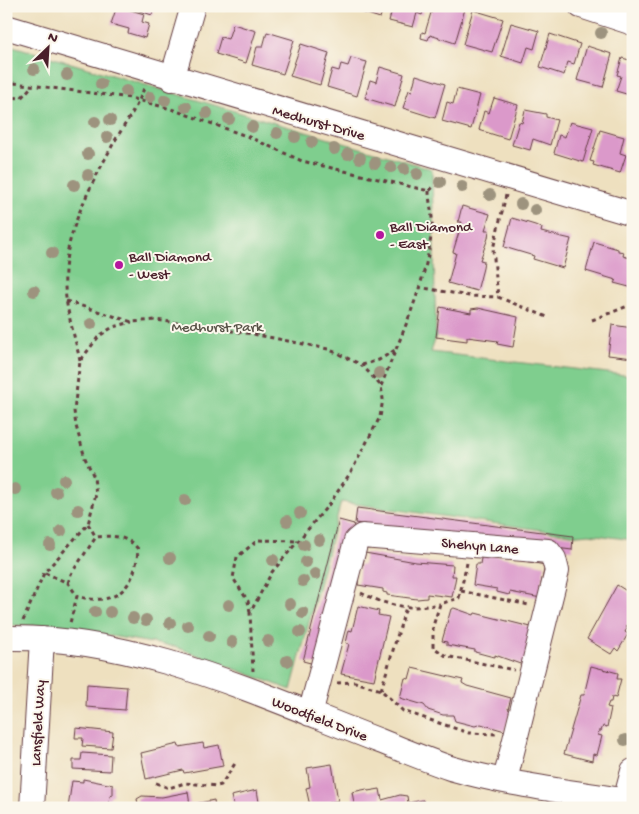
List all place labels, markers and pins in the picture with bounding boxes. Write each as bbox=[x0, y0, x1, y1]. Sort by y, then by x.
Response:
place label: Ball Diamond - East bbox=[389, 219, 473, 254]
marker: Ball Diamond - East bbox=[374, 229, 386, 241]
place label: Ball Diamond - West bbox=[128, 249, 212, 284]
marker: Ball Diamond - West bbox=[113, 259, 125, 271]

